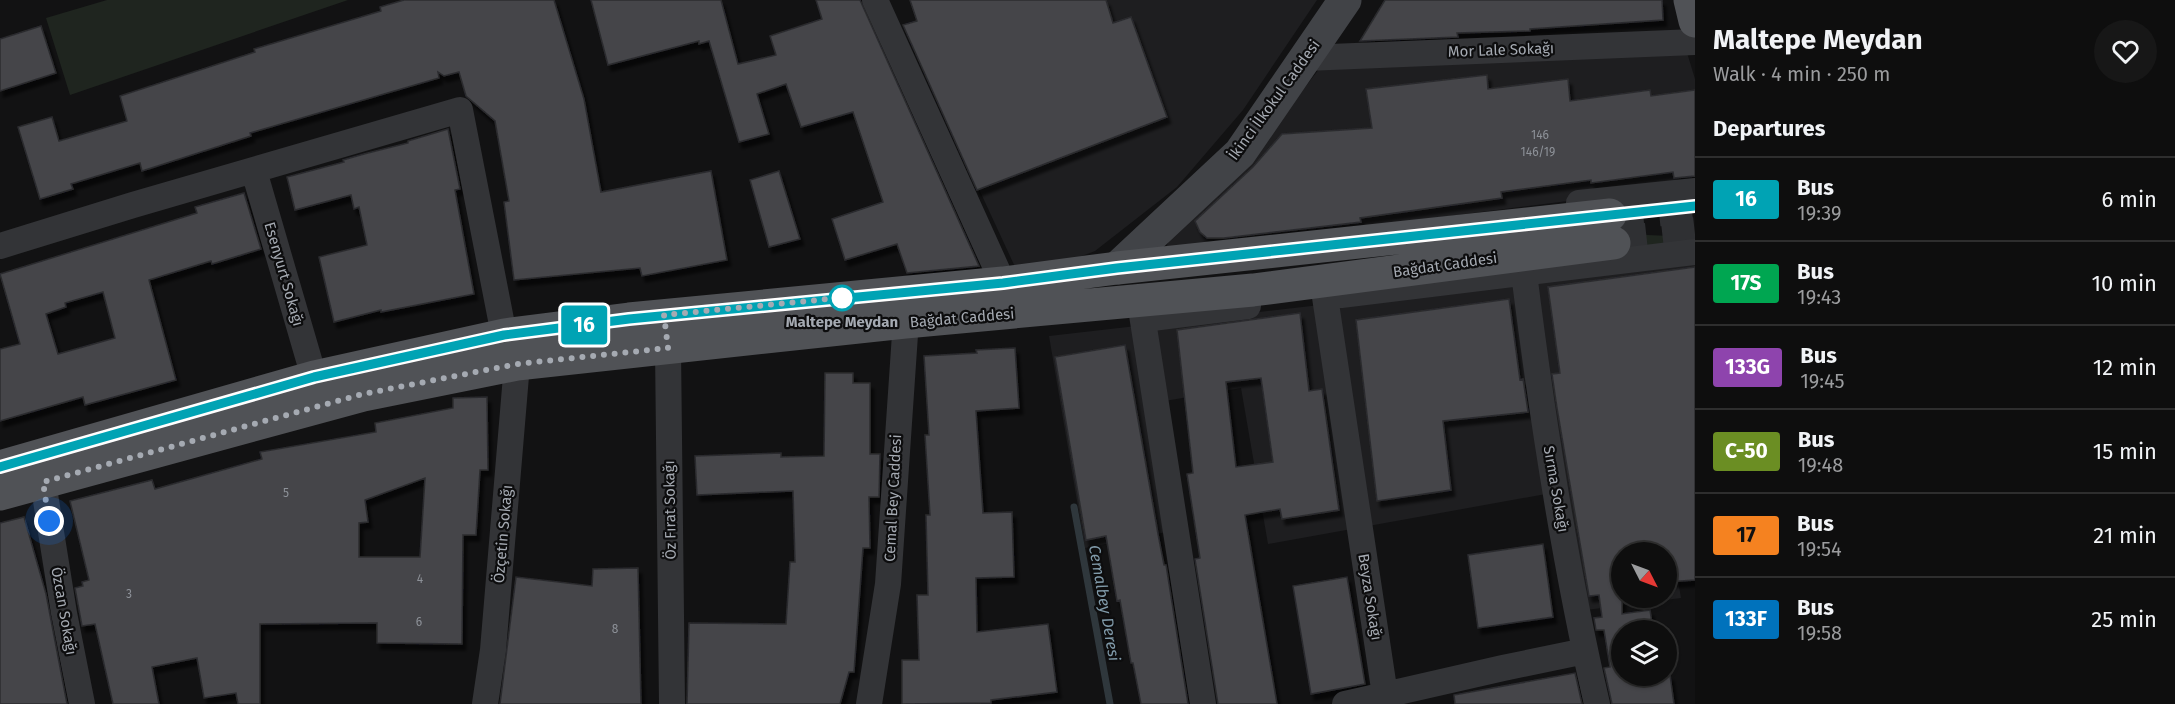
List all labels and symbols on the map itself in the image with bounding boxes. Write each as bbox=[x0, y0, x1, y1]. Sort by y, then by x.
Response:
street label: İkinci İlkokul Caddesi bbox=[1224, 36, 1324, 164]
street label: Mor Lale Sokağı bbox=[1447, 39, 1555, 61]
house number: 146 bbox=[1531, 128, 1549, 142]
house number: 146/19 bbox=[1521, 145, 1555, 159]
street label: Esenyurt Sokağı bbox=[261, 220, 307, 328]
street label: Bağdat Caddesi bbox=[1392, 249, 1498, 281]
marker: Maltepe Meydan bbox=[829, 285, 855, 311]
street label: Bağdat Caddesi bbox=[909, 304, 1015, 332]
line badge: 16 bbox=[557, 306, 611, 344]
place label: Maltepe Meydan bbox=[786, 313, 898, 331]
street label: Cemal Bey Caddesi bbox=[881, 434, 905, 562]
street label: Sırma Sokağı bbox=[1540, 444, 1572, 534]
street label: Öz Fırat Sokağı bbox=[660, 460, 680, 560]
street label: Özçetin Sokağı bbox=[490, 484, 516, 584]
house number: 5 bbox=[283, 486, 289, 500]
your location bbox=[34, 506, 64, 536]
north arrow bbox=[1611, 542, 1677, 608]
water label: Cemalbey Deresi bbox=[1085, 543, 1124, 663]
street label: Beyza Sokağı bbox=[1354, 552, 1386, 642]
street label: Özcan Sokağı bbox=[47, 566, 81, 656]
house number: 4 bbox=[417, 572, 424, 586]
house number: 3 bbox=[126, 587, 132, 601]
house number: 6 bbox=[416, 615, 422, 629]
house number: 8 bbox=[612, 622, 619, 636]

